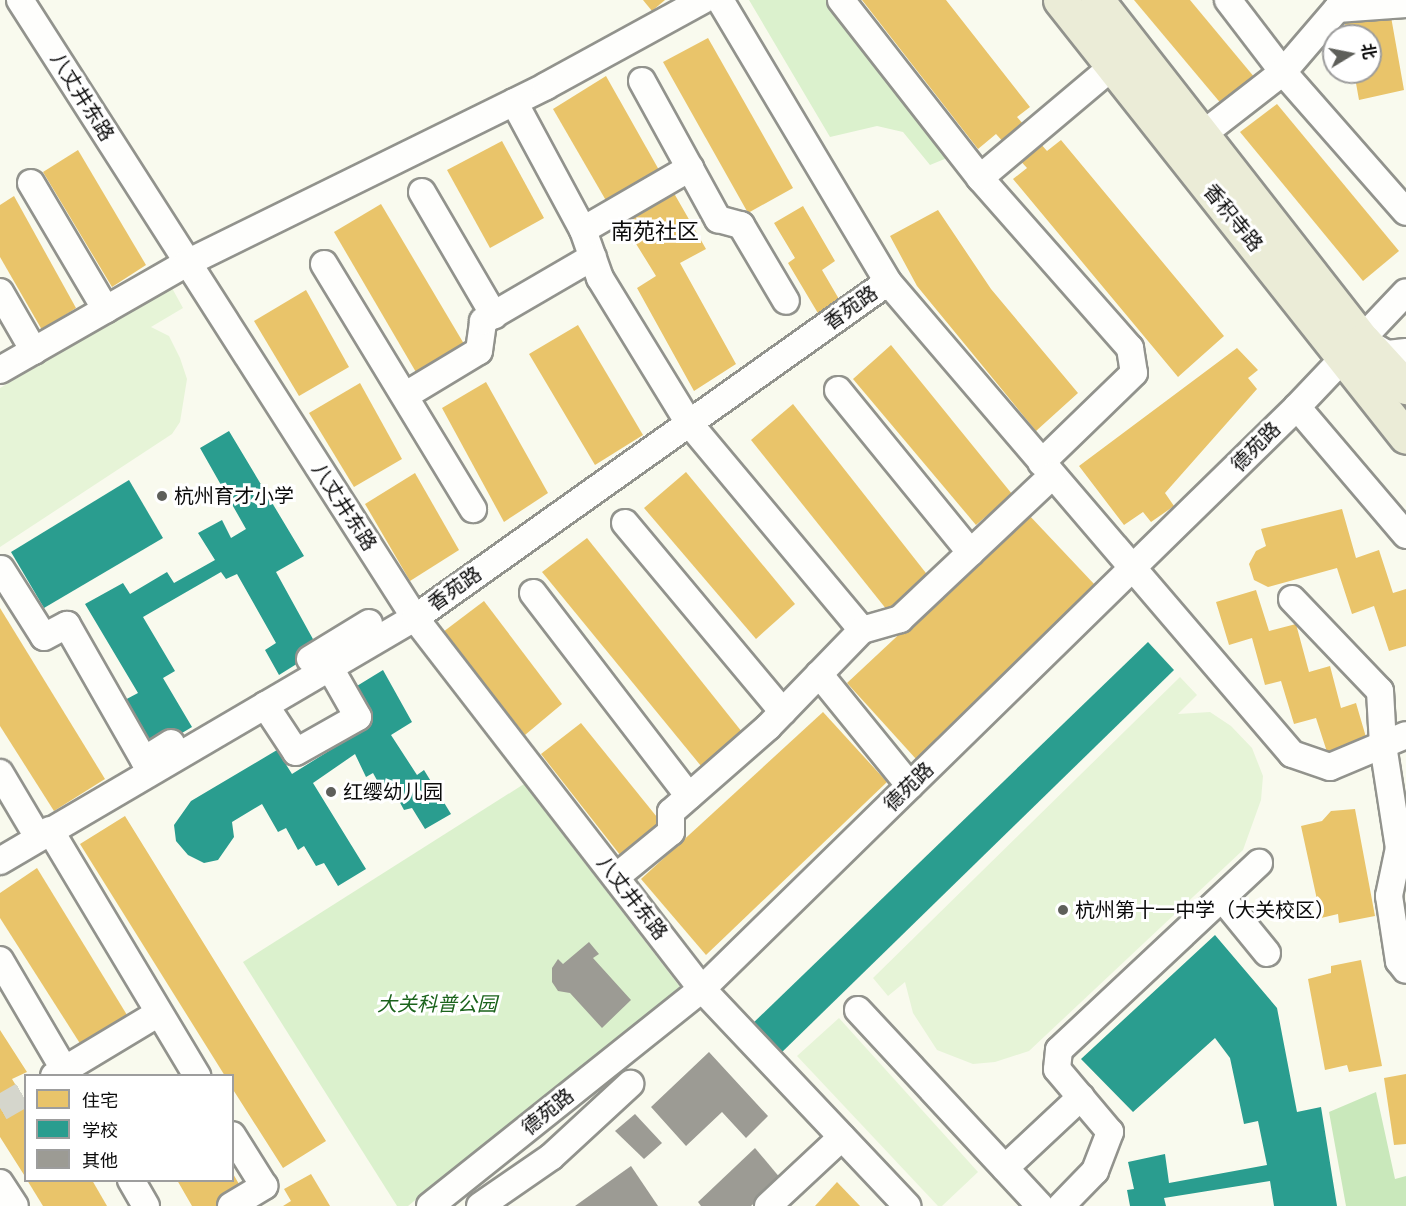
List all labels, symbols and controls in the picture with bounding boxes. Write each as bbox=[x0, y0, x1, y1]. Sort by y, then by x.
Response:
north arrow bbox=[1322, 24, 1382, 84]
text: 北 bbox=[1358, 42, 1378, 60]
street label: 八丈井东路 bbox=[45, 48, 119, 146]
street label: 香积寺路 bbox=[1199, 179, 1267, 257]
district label: 南苑社区 bbox=[611, 219, 699, 245]
street label: 香苑路 bbox=[820, 281, 882, 335]
street label: 德苑路 bbox=[1226, 417, 1286, 477]
street label: 八丈井东路 bbox=[307, 459, 381, 555]
place label: 杭州育才小学 bbox=[174, 484, 294, 508]
marker: 杭州育才小学 bbox=[155, 489, 169, 503]
street label: 香苑路 bbox=[424, 562, 486, 616]
street label: 德苑路 bbox=[879, 758, 939, 816]
place label: 红缨幼儿园 bbox=[343, 780, 443, 804]
marker: 红缨幼儿园 bbox=[324, 785, 338, 799]
street label: 八丈井东路 bbox=[592, 851, 672, 945]
place label: 杭州第十一中学（大关校区） bbox=[1075, 898, 1335, 922]
marker: 杭州第十一中学（大关校区） bbox=[1056, 903, 1070, 917]
park label: 大关科普公园 bbox=[377, 992, 497, 1016]
legend bbox=[24, 1074, 234, 1182]
street label: 德苑路 bbox=[517, 1084, 579, 1140]
text: 住宅 bbox=[82, 1091, 118, 1111]
text: 学校 bbox=[82, 1121, 118, 1141]
text: 其他 bbox=[82, 1151, 118, 1171]

